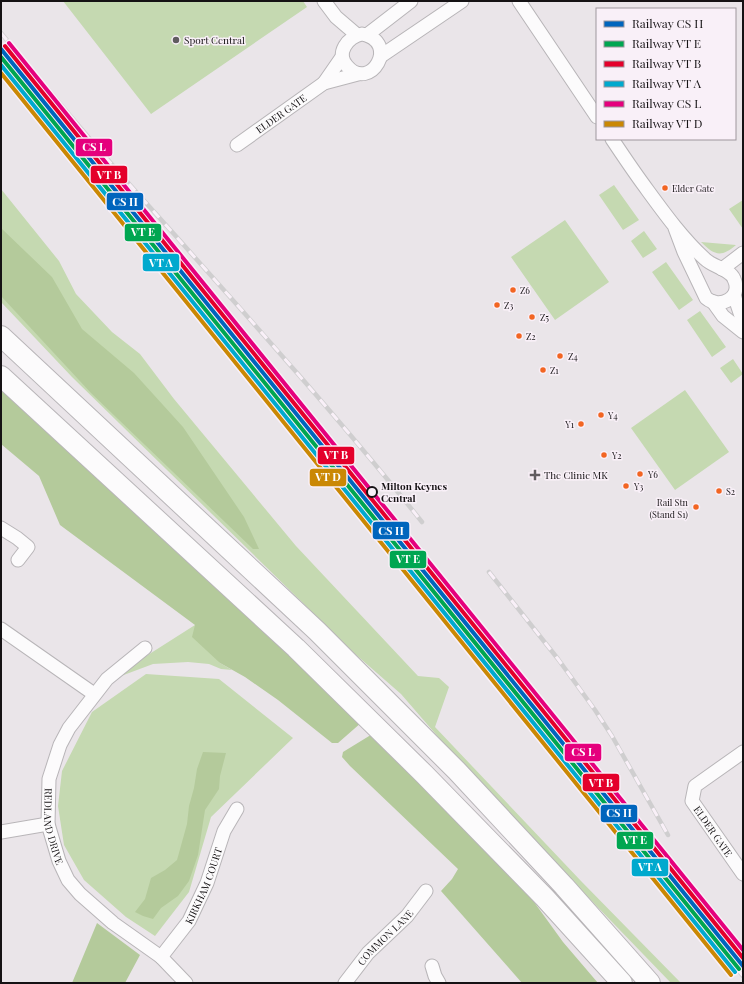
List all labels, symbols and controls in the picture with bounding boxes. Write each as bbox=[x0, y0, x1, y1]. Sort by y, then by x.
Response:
legend bbox=[596, 8, 736, 140]
text: Railway CS H bbox=[632, 15, 703, 31]
place label: Sport Central bbox=[184, 33, 245, 47]
marker: Sport Central bbox=[171, 35, 181, 45]
text: Railway VT E bbox=[632, 35, 701, 51]
text: Railway VT B bbox=[632, 55, 701, 71]
text: Railway VT A bbox=[632, 75, 701, 91]
street label: ELDER GATE bbox=[253, 91, 309, 137]
text: Railway CS L bbox=[632, 95, 701, 111]
text: Railway VT D bbox=[632, 115, 703, 131]
line badge: CS L bbox=[75, 138, 113, 157]
text: CS L bbox=[82, 139, 106, 154]
line badge: VT B bbox=[90, 165, 128, 184]
text: VT B bbox=[96, 167, 122, 182]
place label: Elder Gate bbox=[672, 182, 715, 194]
marker: Elder Gate bbox=[660, 183, 670, 193]
line badge: CS H bbox=[106, 192, 144, 211]
text: CS H bbox=[112, 194, 138, 209]
line badge: VT E bbox=[124, 223, 162, 242]
text: VT E bbox=[130, 224, 155, 239]
line badge: VT A bbox=[142, 253, 180, 272]
text: VT A bbox=[148, 255, 174, 270]
place label: Z6 bbox=[520, 284, 530, 296]
marker: Z6 bbox=[508, 285, 518, 295]
place label: Z3 bbox=[504, 299, 513, 311]
marker: Z3 bbox=[492, 300, 502, 310]
place label: Z5 bbox=[540, 311, 549, 323]
marker: Z5 bbox=[527, 312, 537, 322]
place label: Z2 bbox=[526, 330, 536, 342]
marker: Z2 bbox=[514, 331, 524, 341]
place label: Z4 bbox=[568, 350, 578, 362]
marker: Z4 bbox=[555, 351, 565, 361]
place label: Z1 bbox=[550, 364, 559, 376]
marker: Z1 bbox=[538, 365, 548, 375]
place label: Y4 bbox=[607, 409, 618, 421]
marker: Y4 bbox=[596, 410, 606, 420]
place label: Y1 bbox=[564, 418, 575, 430]
marker: Y1 bbox=[576, 419, 586, 429]
line badge: VT B bbox=[317, 446, 355, 465]
text: VT B bbox=[323, 447, 349, 462]
place label: Y2 bbox=[611, 449, 622, 461]
marker: Y2 bbox=[599, 450, 609, 460]
line badge: VT D bbox=[309, 468, 347, 487]
place label: The Clinic MK bbox=[544, 468, 608, 482]
place label: Y6 bbox=[647, 468, 658, 480]
text: VT D bbox=[314, 469, 341, 484]
marker: The Clinic MK bbox=[529, 469, 541, 481]
marker: Y6 bbox=[635, 469, 645, 479]
place label: Milton Keynes Central bbox=[381, 479, 447, 505]
place label: Y3 bbox=[633, 480, 643, 492]
marker: Y3 bbox=[621, 481, 631, 491]
place label: S2 bbox=[726, 485, 735, 497]
marker: Milton Keynes Central bbox=[366, 486, 378, 498]
marker: S2 bbox=[714, 486, 724, 496]
place label: Rail Stn (Stand S1) bbox=[649, 496, 689, 520]
marker: Rail Stn (Stand S1) bbox=[691, 502, 701, 512]
line badge: CS H bbox=[372, 521, 410, 540]
text: CS H bbox=[378, 523, 404, 538]
line badge: VT E bbox=[389, 550, 427, 569]
text: VT E bbox=[395, 551, 420, 566]
line badge: CS L bbox=[564, 743, 602, 762]
text: CS L bbox=[571, 744, 595, 759]
line badge: VT B bbox=[582, 773, 620, 792]
text: VT B bbox=[588, 775, 614, 790]
street label: REDLAND DRIVE bbox=[41, 788, 67, 867]
street label: ELDER GATE bbox=[690, 803, 736, 860]
line badge: CS H bbox=[600, 804, 638, 823]
text: CS H bbox=[606, 805, 632, 820]
line badge: VT E bbox=[616, 831, 654, 850]
text: VT E bbox=[622, 832, 647, 847]
street label: KIRKHAM COURT bbox=[182, 846, 225, 926]
line badge: VT A bbox=[631, 858, 669, 877]
text: VT A bbox=[637, 859, 663, 874]
street label: COMMON LANE bbox=[354, 907, 416, 968]

